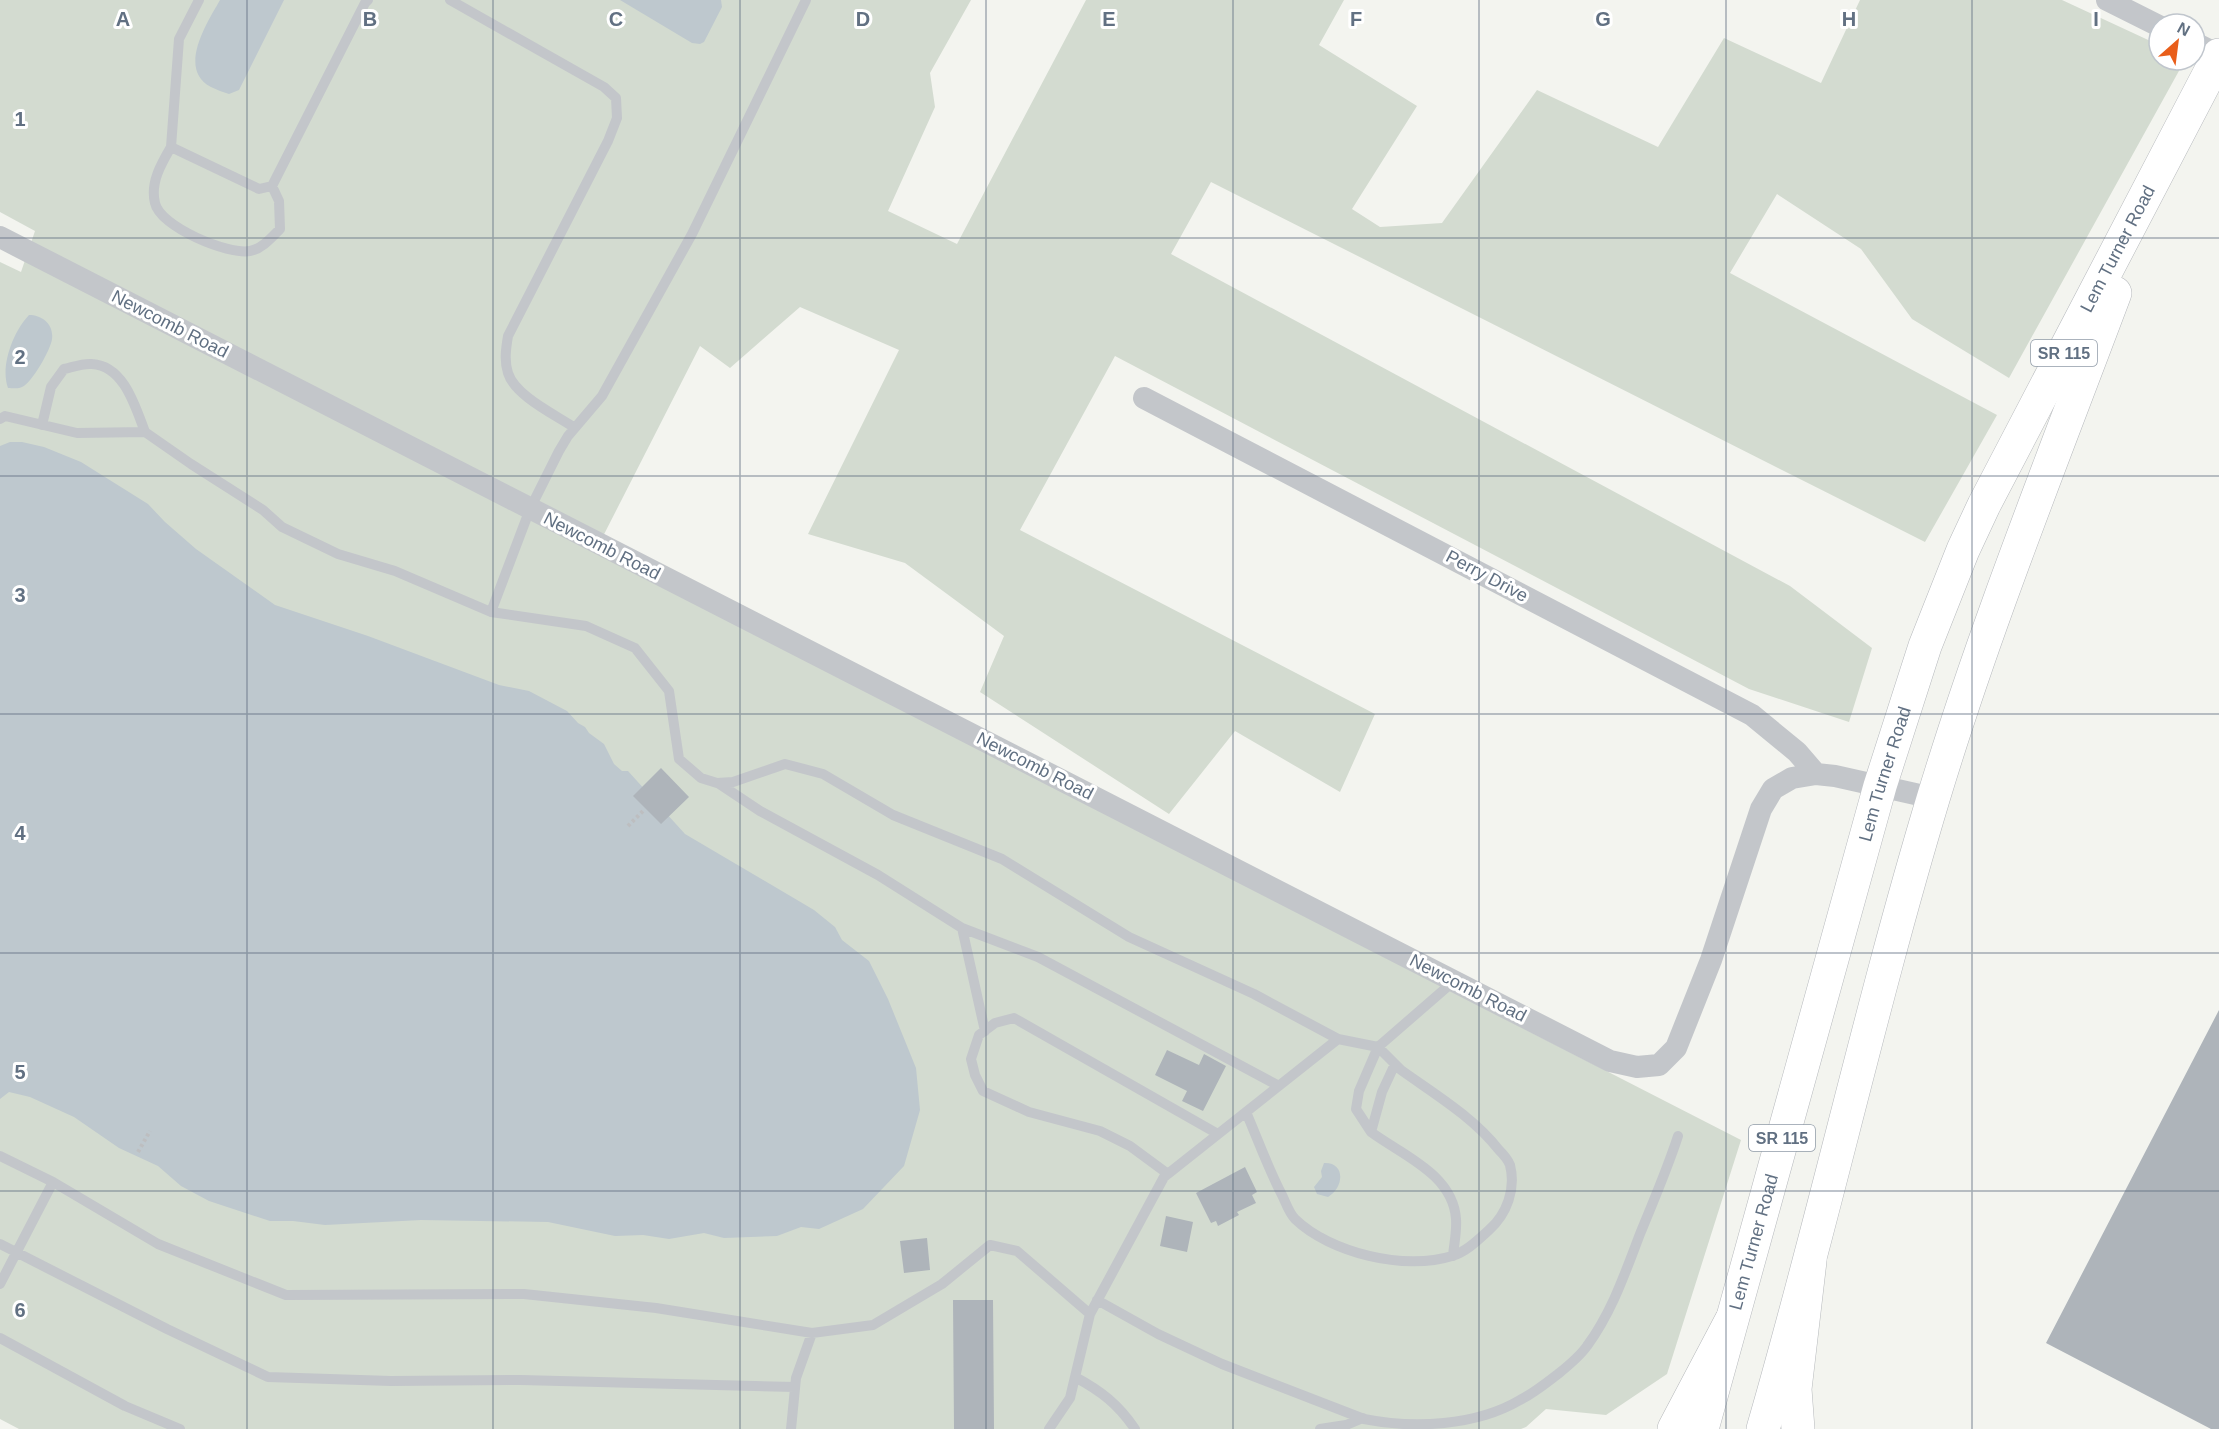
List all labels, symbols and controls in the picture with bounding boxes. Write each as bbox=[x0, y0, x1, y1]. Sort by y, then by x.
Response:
text: A bbox=[116, 8, 130, 30]
text: B bbox=[363, 8, 377, 30]
text: C bbox=[609, 8, 623, 30]
text: D bbox=[856, 8, 870, 30]
text: E bbox=[1102, 8, 1116, 30]
text: F bbox=[1350, 8, 1362, 30]
text: G bbox=[1595, 8, 1611, 30]
text: H bbox=[1842, 8, 1856, 30]
text: I bbox=[2093, 8, 2099, 30]
north arrow bbox=[2147, 12, 2207, 72]
text: N bbox=[2175, 19, 2193, 39]
text: 1 bbox=[14, 108, 26, 130]
street label: Lem Turner Road bbox=[2076, 182, 2159, 316]
street label: Newcomb Road bbox=[108, 286, 232, 362]
road number: SR 115 bbox=[2031, 340, 2097, 366]
text: 2 bbox=[14, 346, 26, 368]
street label: Newcomb Road bbox=[540, 508, 664, 584]
street label: Perry Drive bbox=[1443, 546, 1531, 606]
text: 3 bbox=[14, 584, 26, 606]
street label: Lem Turner Road bbox=[1855, 704, 1915, 844]
street label: Newcomb Road bbox=[973, 728, 1097, 804]
text: 4 bbox=[14, 822, 26, 844]
street label: Newcomb Road bbox=[1406, 950, 1530, 1026]
text: 5 bbox=[14, 1061, 26, 1083]
road number: SR 115 bbox=[1749, 1125, 1815, 1151]
street label: Lem Turner Road bbox=[1725, 1172, 1782, 1312]
text: 6 bbox=[14, 1299, 26, 1321]

